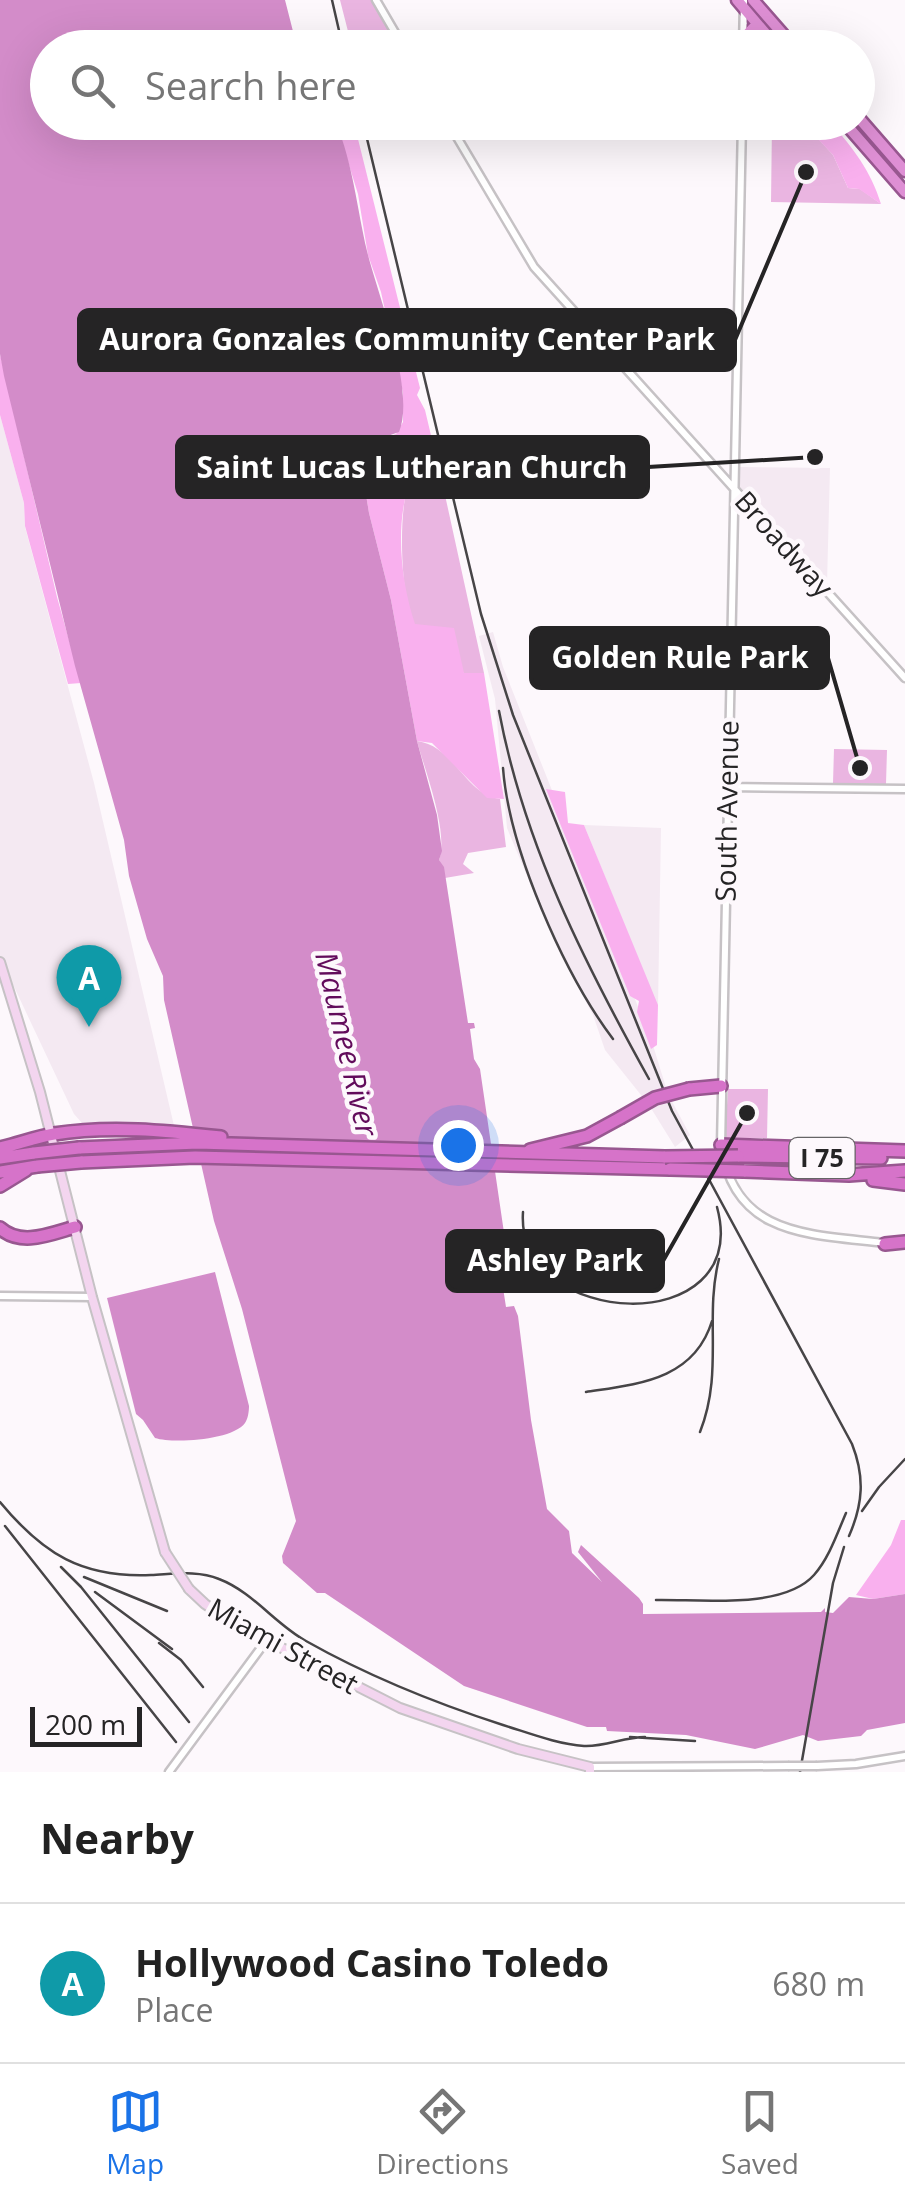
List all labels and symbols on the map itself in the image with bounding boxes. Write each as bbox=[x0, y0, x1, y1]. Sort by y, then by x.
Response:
callout: Aurora Gonzales Community Center Park bbox=[79, 310, 735, 370]
text: Aurora Gonzales Community Center Park bbox=[99, 318, 715, 359]
callout: Saint Lucas Lutheran Church bbox=[177, 437, 648, 497]
text: Saint Lucas Lutheran Church bbox=[197, 446, 627, 487]
street label: Broadway bbox=[727, 482, 843, 605]
callout: Golden Rule Park bbox=[531, 628, 828, 688]
text: Golden Rule Park bbox=[551, 636, 809, 677]
street label: South Avenue bbox=[705, 720, 747, 902]
pin: A bbox=[56, 944, 122, 1027]
water label: Maumee River bbox=[306, 947, 389, 1141]
your location bbox=[433, 1120, 484, 1171]
road number: I 75 bbox=[790, 1138, 854, 1178]
callout: Ashley Park bbox=[447, 1231, 663, 1291]
text: Ashley Park bbox=[467, 1239, 644, 1280]
street label: Miami Street bbox=[202, 1588, 365, 1702]
scale bar bbox=[30, 1702, 142, 1746]

